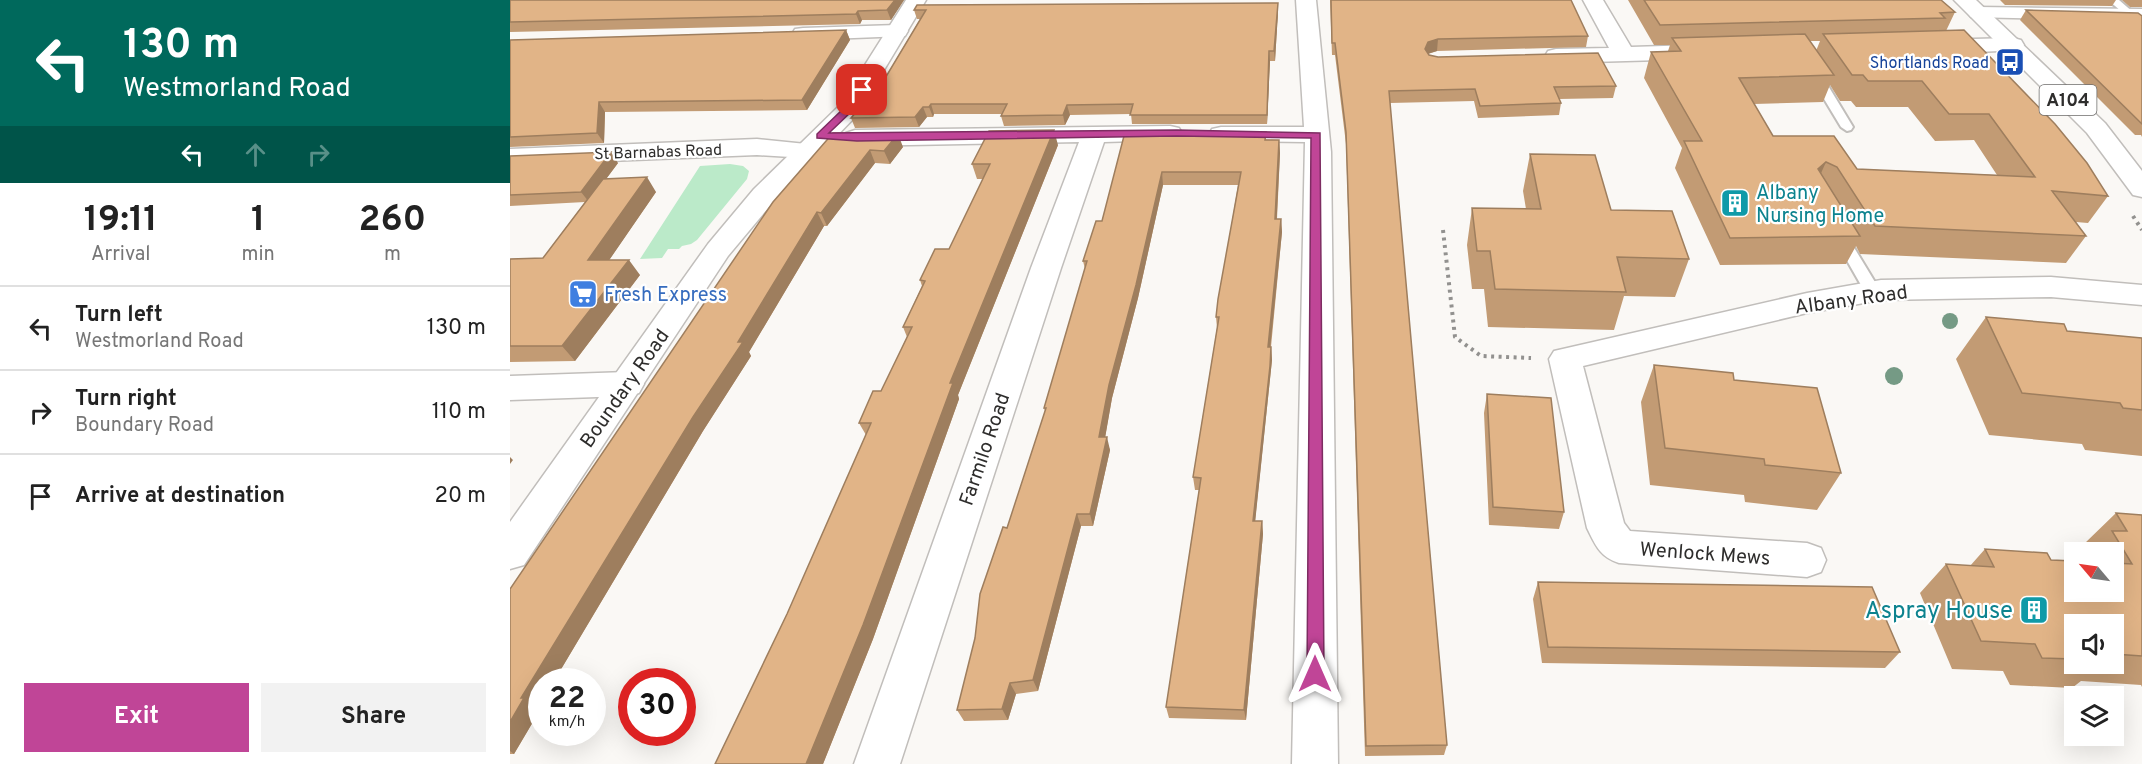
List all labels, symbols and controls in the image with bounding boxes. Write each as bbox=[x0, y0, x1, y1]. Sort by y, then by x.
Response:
text: 130 m bbox=[123, 20, 239, 73]
icon: left bbox=[24, 24, 102, 102]
bus stop icon: Shortlands Road bbox=[1994, 46, 2026, 78]
place label: Shortlands Road bbox=[1870, 54, 1989, 74]
pin bbox=[836, 64, 887, 115]
text: Westmorland Road bbox=[123, 72, 351, 106]
icon: arrive bbox=[845, 73, 878, 106]
road number: A104 bbox=[2040, 85, 2096, 115]
icon: left bbox=[176, 138, 209, 171]
icon: ahead bbox=[239, 138, 272, 171]
icon: right bbox=[302, 138, 335, 171]
street label: St Barnabas Road bbox=[594, 141, 722, 165]
place label: Albany Nursing Home bbox=[1756, 181, 1884, 230]
building icon: Albany Nursing Home bbox=[1719, 187, 1751, 219]
text: 19:11 bbox=[84, 198, 158, 244]
text: 1 bbox=[251, 198, 265, 244]
text: 260 bbox=[358, 198, 426, 244]
text: Arrival bbox=[91, 242, 151, 268]
text: min bbox=[241, 242, 275, 268]
text: m bbox=[384, 242, 401, 268]
supermarket icon: Fresh Express bbox=[567, 278, 599, 310]
street label: Albany Road bbox=[1793, 280, 1909, 322]
place label: Fresh Express bbox=[604, 283, 727, 309]
text: Turn left bbox=[75, 302, 163, 329]
icon: left bbox=[24, 312, 57, 345]
text: 130 m bbox=[427, 315, 486, 342]
street label: Boundary Road bbox=[575, 325, 676, 454]
text: Westmorland Road bbox=[75, 329, 244, 355]
text: Turn right bbox=[75, 386, 177, 413]
street label: Farmilo Road bbox=[954, 390, 1017, 509]
icon: right bbox=[24, 396, 57, 429]
text: 110 m bbox=[432, 399, 486, 426]
text: Boundary Road bbox=[75, 413, 214, 439]
icon: arrive bbox=[24, 480, 57, 513]
text: Arrive at destination bbox=[75, 483, 285, 510]
text: 20 m bbox=[435, 483, 486, 510]
street label: Wenlock Mews bbox=[1639, 537, 1771, 573]
north arrow bbox=[2064, 542, 2124, 602]
map controls bbox=[2064, 542, 2124, 746]
building icon: Aspray House bbox=[2018, 594, 2050, 626]
place label: Aspray House bbox=[1865, 597, 2013, 627]
button: sound bbox=[2064, 614, 2124, 674]
position arrow bbox=[1283, 642, 1347, 706]
speed limit sign: 30 bbox=[618, 668, 696, 746]
text: 22 bbox=[549, 681, 585, 718]
button: Exit bbox=[24, 683, 249, 752]
button: Share bbox=[261, 683, 486, 752]
button: layers bbox=[2064, 686, 2124, 746]
text: km/h bbox=[549, 713, 585, 732]

